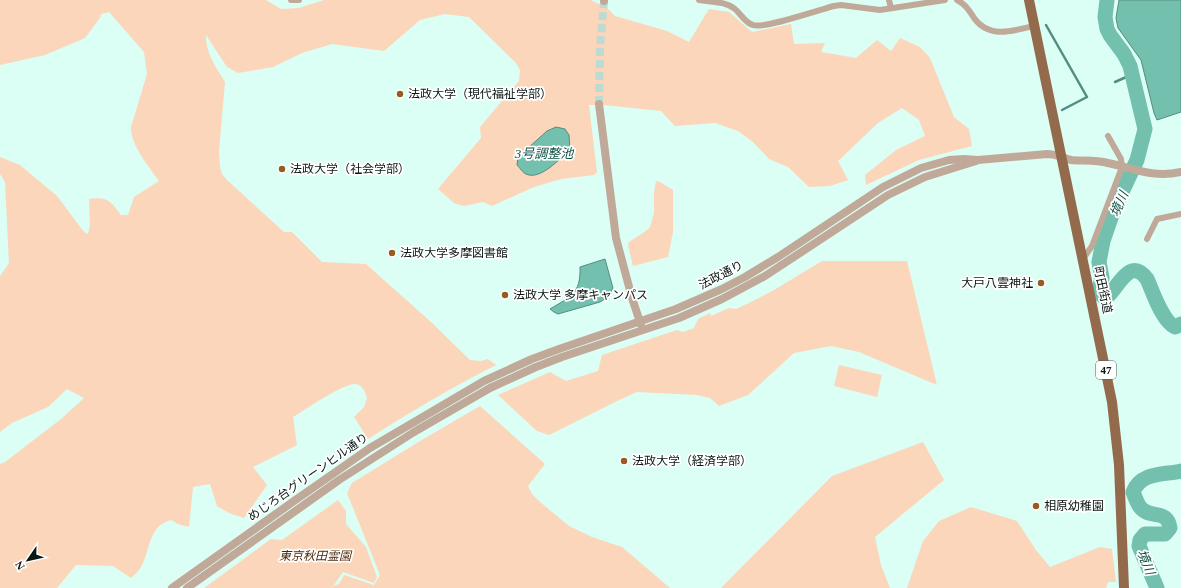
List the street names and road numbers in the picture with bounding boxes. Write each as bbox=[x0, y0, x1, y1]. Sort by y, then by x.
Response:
street label: 法政通り bbox=[696, 258, 746, 292]
street label: 町田街道 bbox=[1091, 265, 1115, 315]
road number: 47 bbox=[1096, 361, 1116, 379]
street label: めじろ台グリーンヒル通り bbox=[245, 430, 371, 524]

